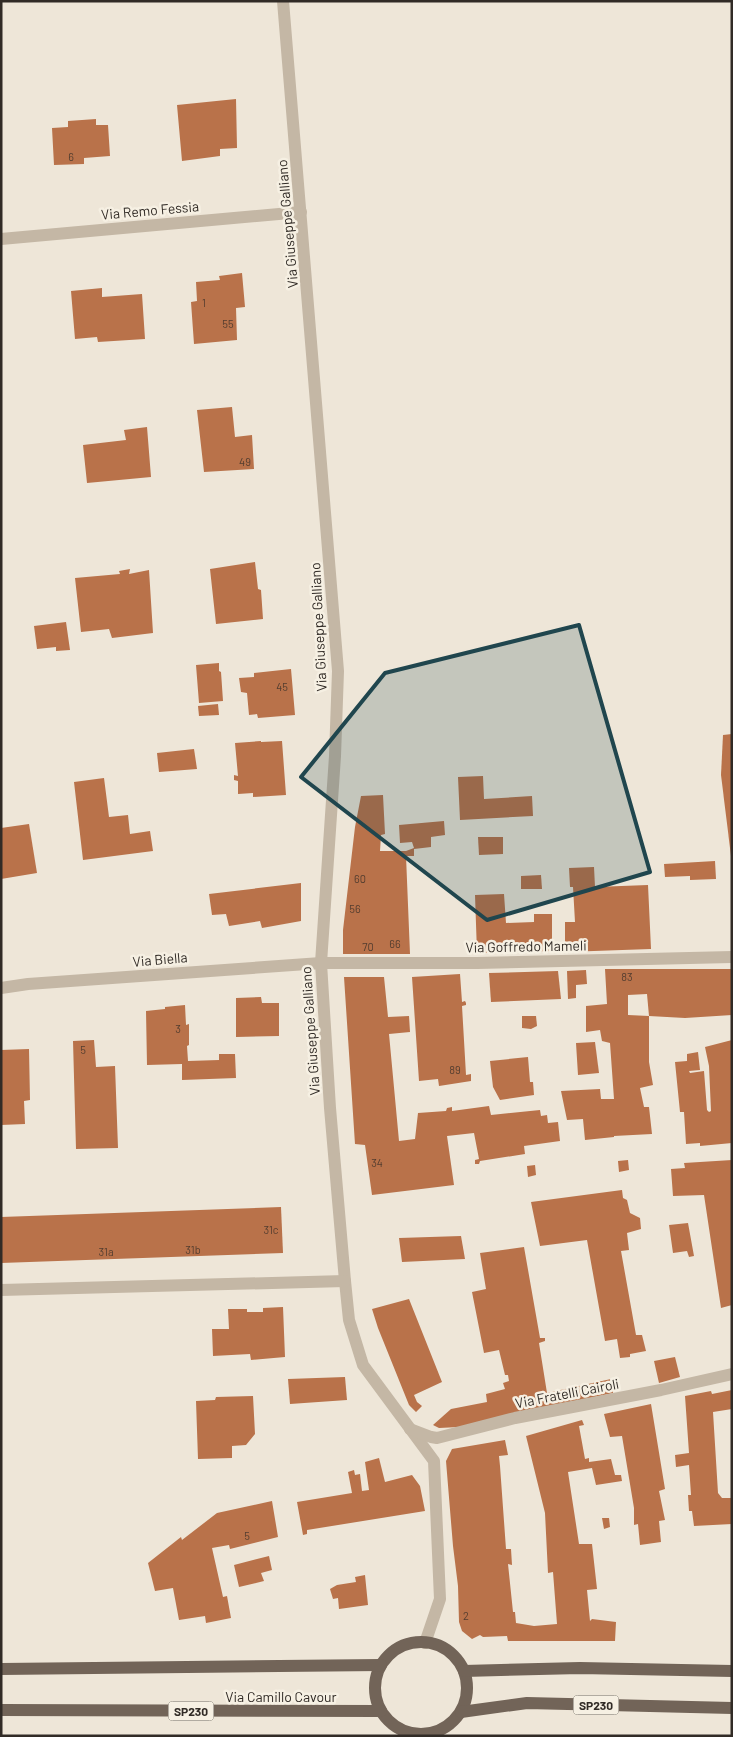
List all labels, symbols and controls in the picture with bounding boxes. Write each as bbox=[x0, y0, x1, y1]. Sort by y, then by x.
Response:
house number: 6 bbox=[68, 150, 74, 163]
street label: Via Giuseppe Galliano bbox=[273, 159, 301, 289]
street label: Via Remo Fessia bbox=[100, 197, 200, 223]
house number: 1 bbox=[202, 296, 206, 309]
house number: 55 bbox=[222, 317, 234, 330]
house number: 49 bbox=[239, 455, 251, 468]
street label: Via Giuseppe Galliano bbox=[306, 562, 330, 692]
house number: 45 bbox=[276, 680, 288, 693]
house number: 60 bbox=[354, 872, 366, 885]
house number: 56 bbox=[349, 902, 361, 915]
street label: Via Goffredo Mameli bbox=[465, 936, 587, 956]
house number: 66 bbox=[389, 937, 401, 950]
house number: 70 bbox=[362, 940, 374, 953]
street label: Via Biella bbox=[132, 948, 188, 970]
street label: Via Giuseppe Galliano bbox=[297, 966, 323, 1096]
house number: 83 bbox=[621, 970, 633, 983]
house number: 3 bbox=[175, 1022, 181, 1035]
house number: 5 bbox=[80, 1043, 86, 1056]
house number: 89 bbox=[449, 1063, 461, 1076]
house number: 34 bbox=[371, 1156, 383, 1169]
house number: 31c bbox=[263, 1223, 279, 1236]
house number: 31b bbox=[185, 1243, 201, 1256]
house number: 31a bbox=[98, 1245, 114, 1258]
street label: Via Fratelli Cairoli bbox=[514, 1375, 620, 1411]
house number: 5 bbox=[244, 1529, 250, 1542]
house number: 2 bbox=[463, 1609, 469, 1622]
street label: Via Camillo Cavour bbox=[225, 1688, 337, 1705]
road number: SP230 bbox=[574, 1696, 618, 1714]
road number: SP230 bbox=[168, 1702, 214, 1720]

